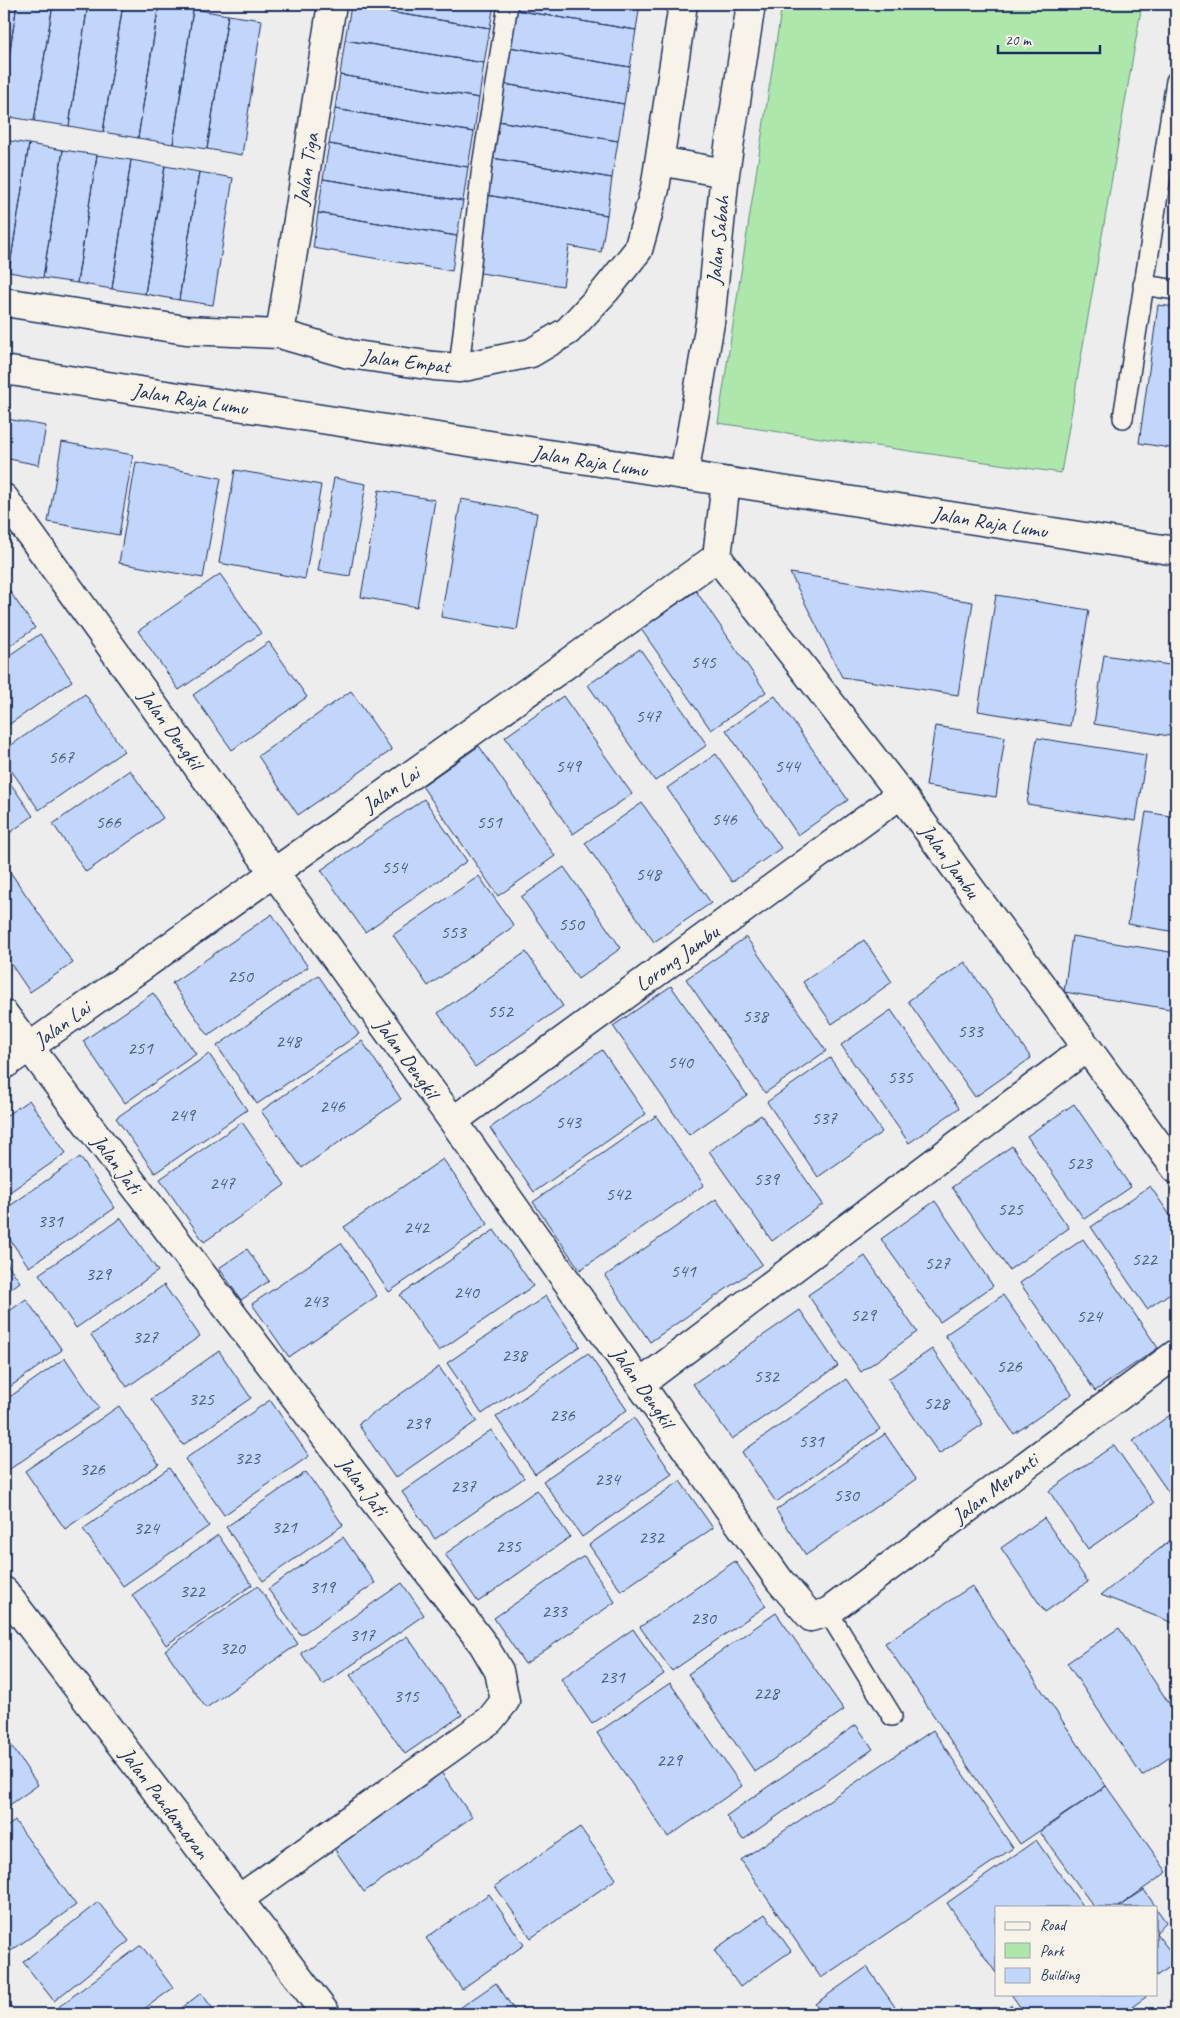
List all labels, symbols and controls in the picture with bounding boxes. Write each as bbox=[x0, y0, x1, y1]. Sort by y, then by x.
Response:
scale bar bbox=[998, 22, 1100, 54]
text: 20 m bbox=[1005, 31, 1032, 50]
street label: Jalan Tiga bbox=[287, 130, 325, 208]
street label: Jalan Sabah bbox=[700, 193, 736, 287]
street label: Jalan Empat bbox=[360, 343, 453, 380]
street label: Jalan Raja Lumu bbox=[130, 377, 250, 421]
street label: Jalan Raja Lumu bbox=[530, 439, 650, 483]
street label: Jalan Raja Lumu bbox=[930, 500, 1050, 544]
house number: 545 bbox=[690, 650, 717, 674]
street label: Jalan Dengkil bbox=[133, 683, 211, 777]
house number: 547 bbox=[635, 704, 662, 728]
house number: 567 bbox=[48, 745, 75, 769]
house number: 549 bbox=[555, 754, 582, 778]
house number: 544 bbox=[774, 754, 802, 778]
street label: Jalan Lai bbox=[357, 758, 427, 818]
house number: 546 bbox=[711, 807, 738, 831]
house number: 566 bbox=[95, 810, 122, 834]
house number: 551 bbox=[476, 810, 503, 834]
street label: Jalan Jambu bbox=[914, 818, 986, 904]
house number: 554 bbox=[381, 855, 409, 879]
house number: 548 bbox=[635, 862, 663, 886]
house number: 550 bbox=[558, 912, 585, 936]
street label: Lorong Jambu bbox=[630, 918, 725, 997]
house number: 553 bbox=[440, 920, 467, 944]
house number: 250 bbox=[227, 964, 254, 988]
street label: Jalan Lai bbox=[28, 993, 98, 1054]
house number: 552 bbox=[487, 999, 514, 1023]
house number: 538 bbox=[742, 1004, 770, 1028]
street label: Jalan Dengkil bbox=[369, 1012, 447, 1106]
house number: 533 bbox=[957, 1019, 984, 1043]
house number: 248 bbox=[275, 1029, 303, 1053]
house number: 251 bbox=[127, 1036, 154, 1060]
house number: 540 bbox=[667, 1050, 694, 1074]
house number: 535 bbox=[887, 1065, 914, 1089]
house number: 246 bbox=[319, 1094, 346, 1118]
house number: 249 bbox=[169, 1103, 196, 1127]
house number: 537 bbox=[811, 1106, 838, 1130]
house number: 543 bbox=[555, 1110, 582, 1134]
street label: Jalan Jati bbox=[86, 1128, 150, 1201]
house number: 523 bbox=[1066, 1151, 1093, 1175]
house number: 539 bbox=[753, 1167, 780, 1191]
house number: 247 bbox=[209, 1171, 236, 1195]
house number: 542 bbox=[605, 1182, 632, 1206]
house number: 525 bbox=[997, 1197, 1024, 1221]
house number: 331 bbox=[37, 1209, 64, 1233]
house number: 242 bbox=[403, 1215, 430, 1239]
house number: 522 bbox=[1131, 1247, 1158, 1271]
house number: 527 bbox=[924, 1251, 951, 1275]
house number: 541 bbox=[670, 1259, 697, 1283]
house number: 329 bbox=[85, 1262, 112, 1286]
house number: 240 bbox=[453, 1280, 480, 1304]
house number: 243 bbox=[302, 1289, 329, 1313]
house number: 529 bbox=[850, 1303, 877, 1327]
house number: 524 bbox=[1076, 1304, 1104, 1328]
house number: 327 bbox=[132, 1325, 159, 1349]
street label: Jalan Dengkil bbox=[605, 1341, 682, 1435]
house number: 238 bbox=[501, 1343, 529, 1367]
house number: 526 bbox=[996, 1354, 1023, 1378]
house number: 532 bbox=[753, 1364, 780, 1388]
house number: 325 bbox=[188, 1387, 215, 1411]
house number: 528 bbox=[923, 1391, 951, 1415]
house number: 236 bbox=[549, 1403, 576, 1427]
house number: 239 bbox=[404, 1411, 431, 1435]
house number: 531 bbox=[798, 1429, 825, 1453]
street label: Jalan Meranti bbox=[946, 1445, 1046, 1529]
house number: 323 bbox=[234, 1446, 261, 1470]
street label: Jalan Jati bbox=[332, 1450, 396, 1523]
house number: 326 bbox=[79, 1457, 106, 1481]
house number: 234 bbox=[594, 1467, 622, 1491]
house number: 237 bbox=[450, 1474, 477, 1498]
house number: 530 bbox=[833, 1483, 860, 1507]
house number: 321 bbox=[271, 1515, 298, 1539]
house number: 324 bbox=[133, 1516, 161, 1540]
house number: 232 bbox=[638, 1525, 665, 1549]
house number: 235 bbox=[495, 1534, 522, 1558]
house number: 319 bbox=[309, 1575, 336, 1599]
house number: 322 bbox=[179, 1579, 206, 1603]
house number: 233 bbox=[541, 1599, 568, 1623]
house number: 230 bbox=[690, 1606, 717, 1630]
house number: 317 bbox=[349, 1623, 376, 1647]
house number: 320 bbox=[219, 1636, 246, 1660]
house number: 231 bbox=[599, 1665, 626, 1689]
house number: 228 bbox=[753, 1681, 781, 1705]
house number: 315 bbox=[393, 1684, 420, 1708]
street label: Jalan Pandamaran bbox=[114, 1741, 216, 1864]
house number: 229 bbox=[656, 1748, 683, 1772]
legend bbox=[995, 1906, 1158, 1996]
text: Road bbox=[1040, 1916, 1067, 1935]
text: Park bbox=[1040, 1942, 1065, 1961]
text: Building bbox=[1040, 1966, 1080, 1985]

